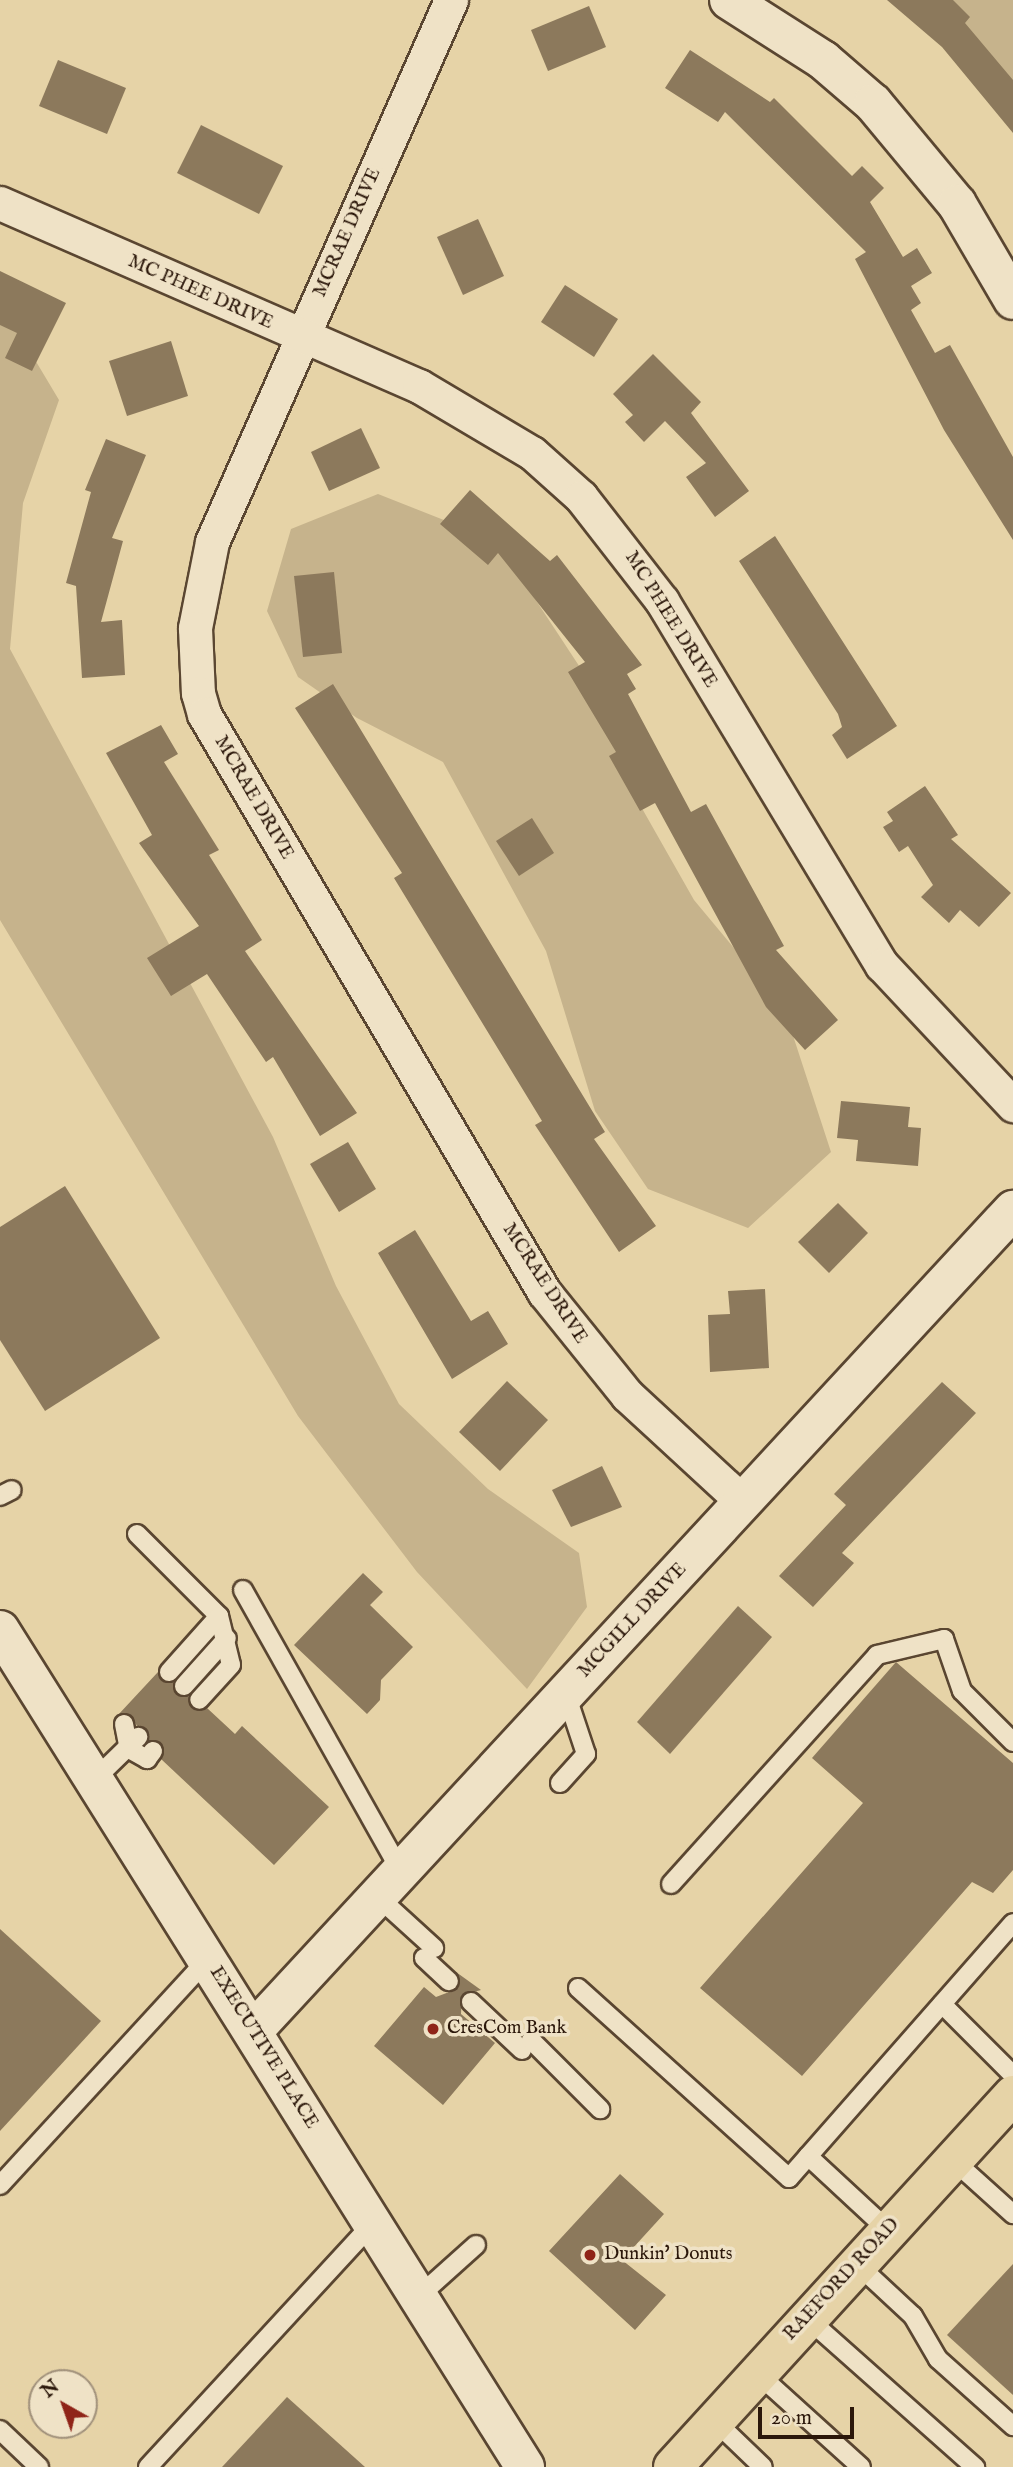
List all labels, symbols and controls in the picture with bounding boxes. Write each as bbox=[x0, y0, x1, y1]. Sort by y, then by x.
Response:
street label: MCRAE DRIVE bbox=[309, 165, 387, 301]
street label: MC PHEE DRIVE bbox=[124, 251, 276, 335]
street label: MC PHEE DRIVE bbox=[619, 548, 721, 692]
street label: MCRAE DRIVE bbox=[208, 732, 298, 864]
street label: MCRAE DRIVE bbox=[497, 1220, 591, 1348]
street label: MCGILL DRIVE bbox=[574, 1559, 692, 1683]
street label: EXECUTIVE PLACE bbox=[204, 1963, 322, 2133]
place label: CresCom Bank bbox=[447, 2018, 567, 2040]
marker: CresCom Bank bbox=[425, 2021, 441, 2037]
street label: RAEFORD ROAD bbox=[779, 2214, 905, 2346]
place label: Dunkin' Donuts bbox=[604, 2244, 732, 2266]
marker: Dunkin' Donuts bbox=[582, 2247, 598, 2263]
north arrow bbox=[28, 2369, 98, 2439]
text: N bbox=[37, 2375, 65, 2404]
scale bar bbox=[761, 2394, 857, 2438]
text: 20 m bbox=[771, 2405, 812, 2432]

